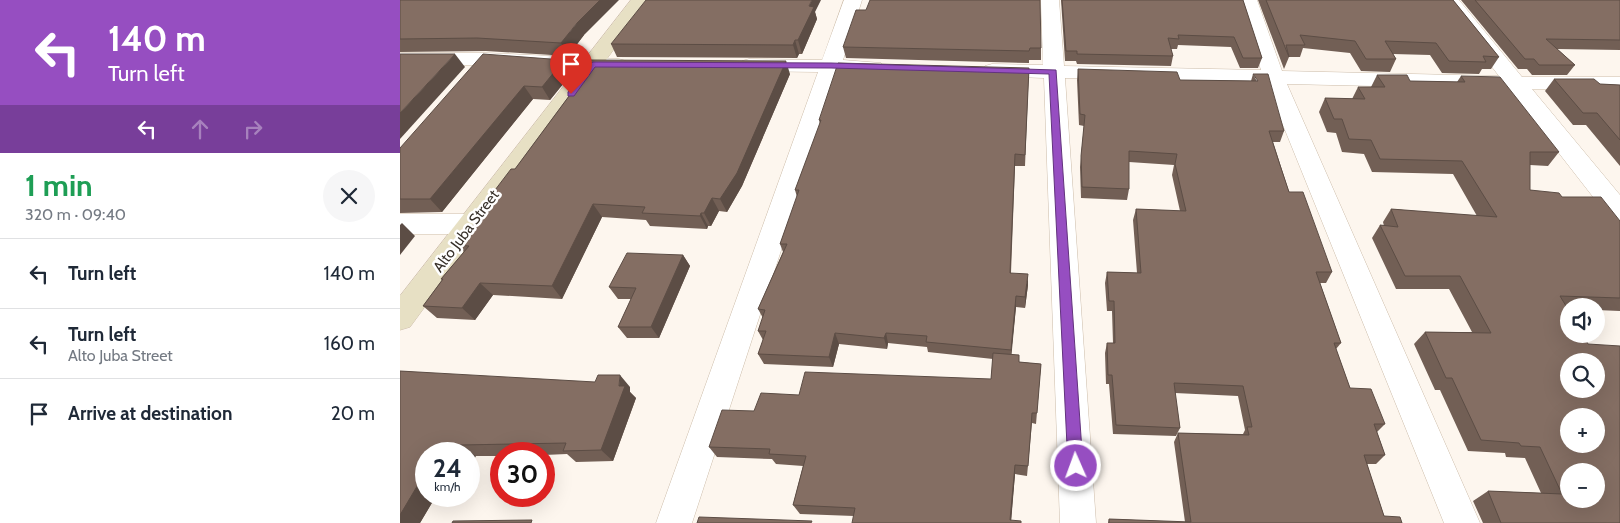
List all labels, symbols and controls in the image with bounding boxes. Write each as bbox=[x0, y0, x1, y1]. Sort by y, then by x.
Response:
text: 140 m bbox=[108, 17, 206, 60]
icon: left bbox=[25, 20, 90, 85]
pin bbox=[550, 43, 592, 94]
icon: arrive bbox=[557, 50, 585, 78]
text: Turn left bbox=[108, 60, 185, 87]
icon: left bbox=[133, 115, 161, 143]
icon: ahead bbox=[186, 115, 214, 143]
icon: right bbox=[239, 115, 267, 143]
text: 1 min bbox=[25, 167, 93, 204]
button: close bbox=[323, 170, 375, 222]
street label: Alto Juba Street bbox=[429, 186, 503, 276]
text: 320 m · 09:40 bbox=[25, 205, 126, 224]
icon: left bbox=[25, 260, 53, 288]
text: Turn left bbox=[68, 262, 136, 285]
text: 140 m bbox=[324, 262, 375, 285]
map controls bbox=[1560, 298, 1605, 508]
button: sound bbox=[1560, 298, 1605, 343]
text: Turn left bbox=[68, 323, 136, 346]
icon: left bbox=[25, 330, 53, 358]
text: 160 m bbox=[324, 332, 375, 355]
text: Alto Juba Street bbox=[68, 346, 173, 365]
button: search bbox=[1560, 353, 1605, 398]
icon: arrive bbox=[25, 400, 53, 428]
text: Arrive at destination bbox=[68, 402, 232, 425]
text: 20 m bbox=[331, 402, 375, 425]
button: + bbox=[1560, 408, 1605, 453]
position arrow bbox=[1049, 439, 1101, 491]
speed limit sign: 30 bbox=[490, 442, 555, 507]
text: 24 bbox=[433, 453, 462, 483]
button: − bbox=[1560, 463, 1605, 508]
text: km/h bbox=[434, 479, 461, 494]

